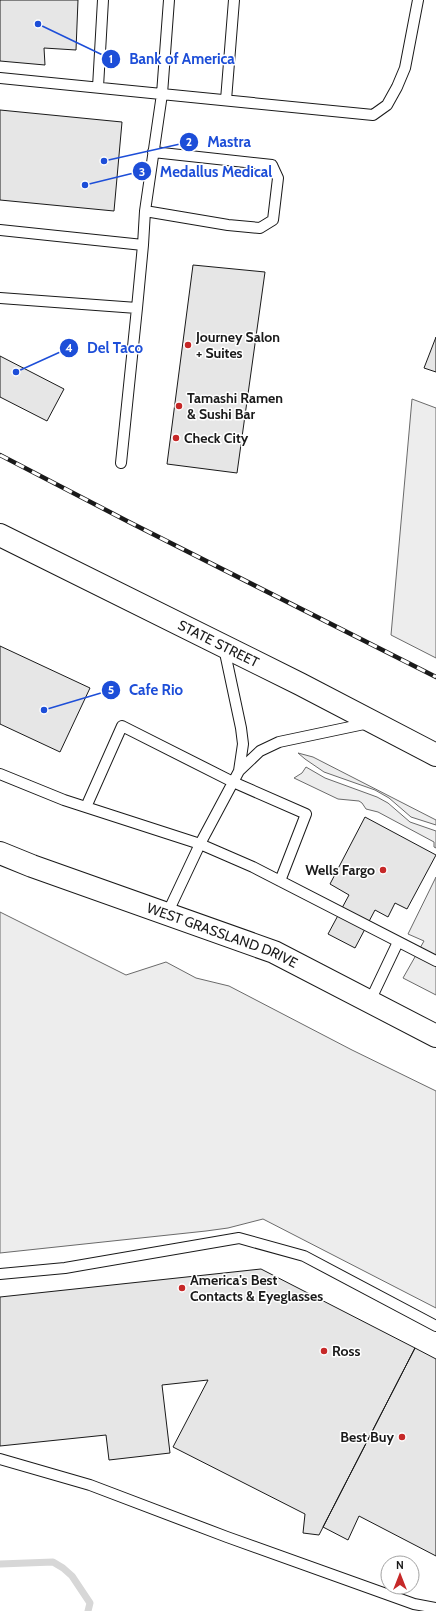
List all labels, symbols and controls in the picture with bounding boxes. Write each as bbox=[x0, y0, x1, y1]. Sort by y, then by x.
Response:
callout: Bank of America bbox=[101, 45, 243, 72]
text: Bank of America bbox=[129, 50, 235, 68]
text: 1 bbox=[109, 51, 113, 66]
callout: Mastra bbox=[179, 129, 259, 156]
text: Mastra bbox=[207, 133, 251, 151]
text: 2 bbox=[186, 134, 192, 149]
callout: Medallus Medical bbox=[132, 158, 280, 185]
text: Medallus Medical bbox=[160, 163, 272, 181]
text: 3 bbox=[139, 164, 145, 179]
place label: Journey Salon + Suites bbox=[195, 328, 280, 362]
callout: Del Taco bbox=[59, 335, 151, 362]
text: Del Taco bbox=[87, 339, 143, 357]
text: 4 bbox=[65, 340, 73, 355]
marker: Journey Salon + Suites bbox=[183, 340, 193, 350]
place label: Tamashi Ramen & Sushi Bar bbox=[187, 389, 283, 423]
marker: Tamashi Ramen & Sushi Bar bbox=[174, 401, 184, 411]
place label: Check City bbox=[184, 429, 249, 447]
marker: Check City bbox=[171, 433, 181, 443]
street label: STATE STREET bbox=[175, 616, 263, 671]
callout: Cafe Rio bbox=[101, 676, 191, 703]
text: Cafe Rio bbox=[129, 681, 183, 699]
text: 5 bbox=[108, 682, 114, 697]
place label: Wells Fargo bbox=[305, 861, 375, 879]
marker: Wells Fargo bbox=[378, 865, 388, 875]
street label: WEST GRASSLAND DRIVE bbox=[144, 899, 301, 972]
place label: America's Best Contacts & Eyeglasses bbox=[190, 1271, 323, 1305]
marker: America's Best Contacts & Eyeglasses bbox=[177, 1283, 187, 1293]
place label: Ross bbox=[332, 1342, 360, 1360]
marker: Ross bbox=[319, 1346, 329, 1356]
place label: Best Buy bbox=[340, 1428, 394, 1446]
marker: Best Buy bbox=[397, 1432, 407, 1442]
north arrow bbox=[380, 1555, 420, 1595]
text: N bbox=[396, 1558, 404, 1572]

